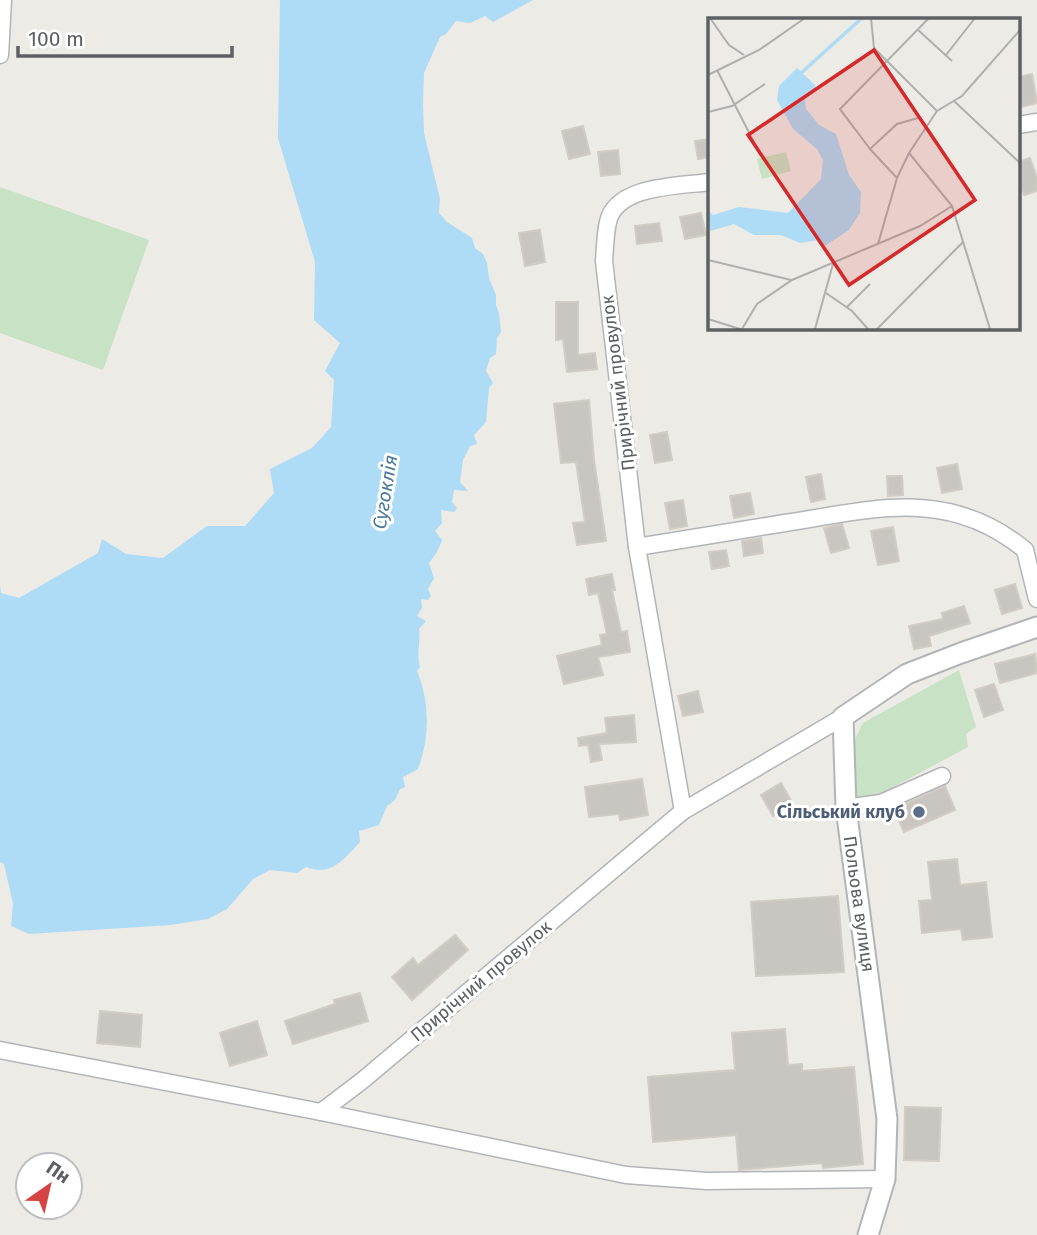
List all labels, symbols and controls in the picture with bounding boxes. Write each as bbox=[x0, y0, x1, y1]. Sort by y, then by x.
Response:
scale bar bbox=[18, 14, 231, 58]
inset map bbox=[708, 18, 1020, 329]
text: 100 m bbox=[28, 26, 84, 52]
street label: Прирічний провулок bbox=[596, 293, 640, 472]
water label: Сугоклія bbox=[368, 453, 402, 531]
place label: Сільський клуб bbox=[777, 801, 905, 823]
marker: Сільський клуб bbox=[911, 804, 927, 820]
street label: Польова вулиця bbox=[839, 834, 879, 974]
street label: Прирічний провулок bbox=[406, 915, 556, 1046]
north arrow bbox=[14, 1151, 84, 1221]
text: Пн bbox=[42, 1156, 75, 1188]

